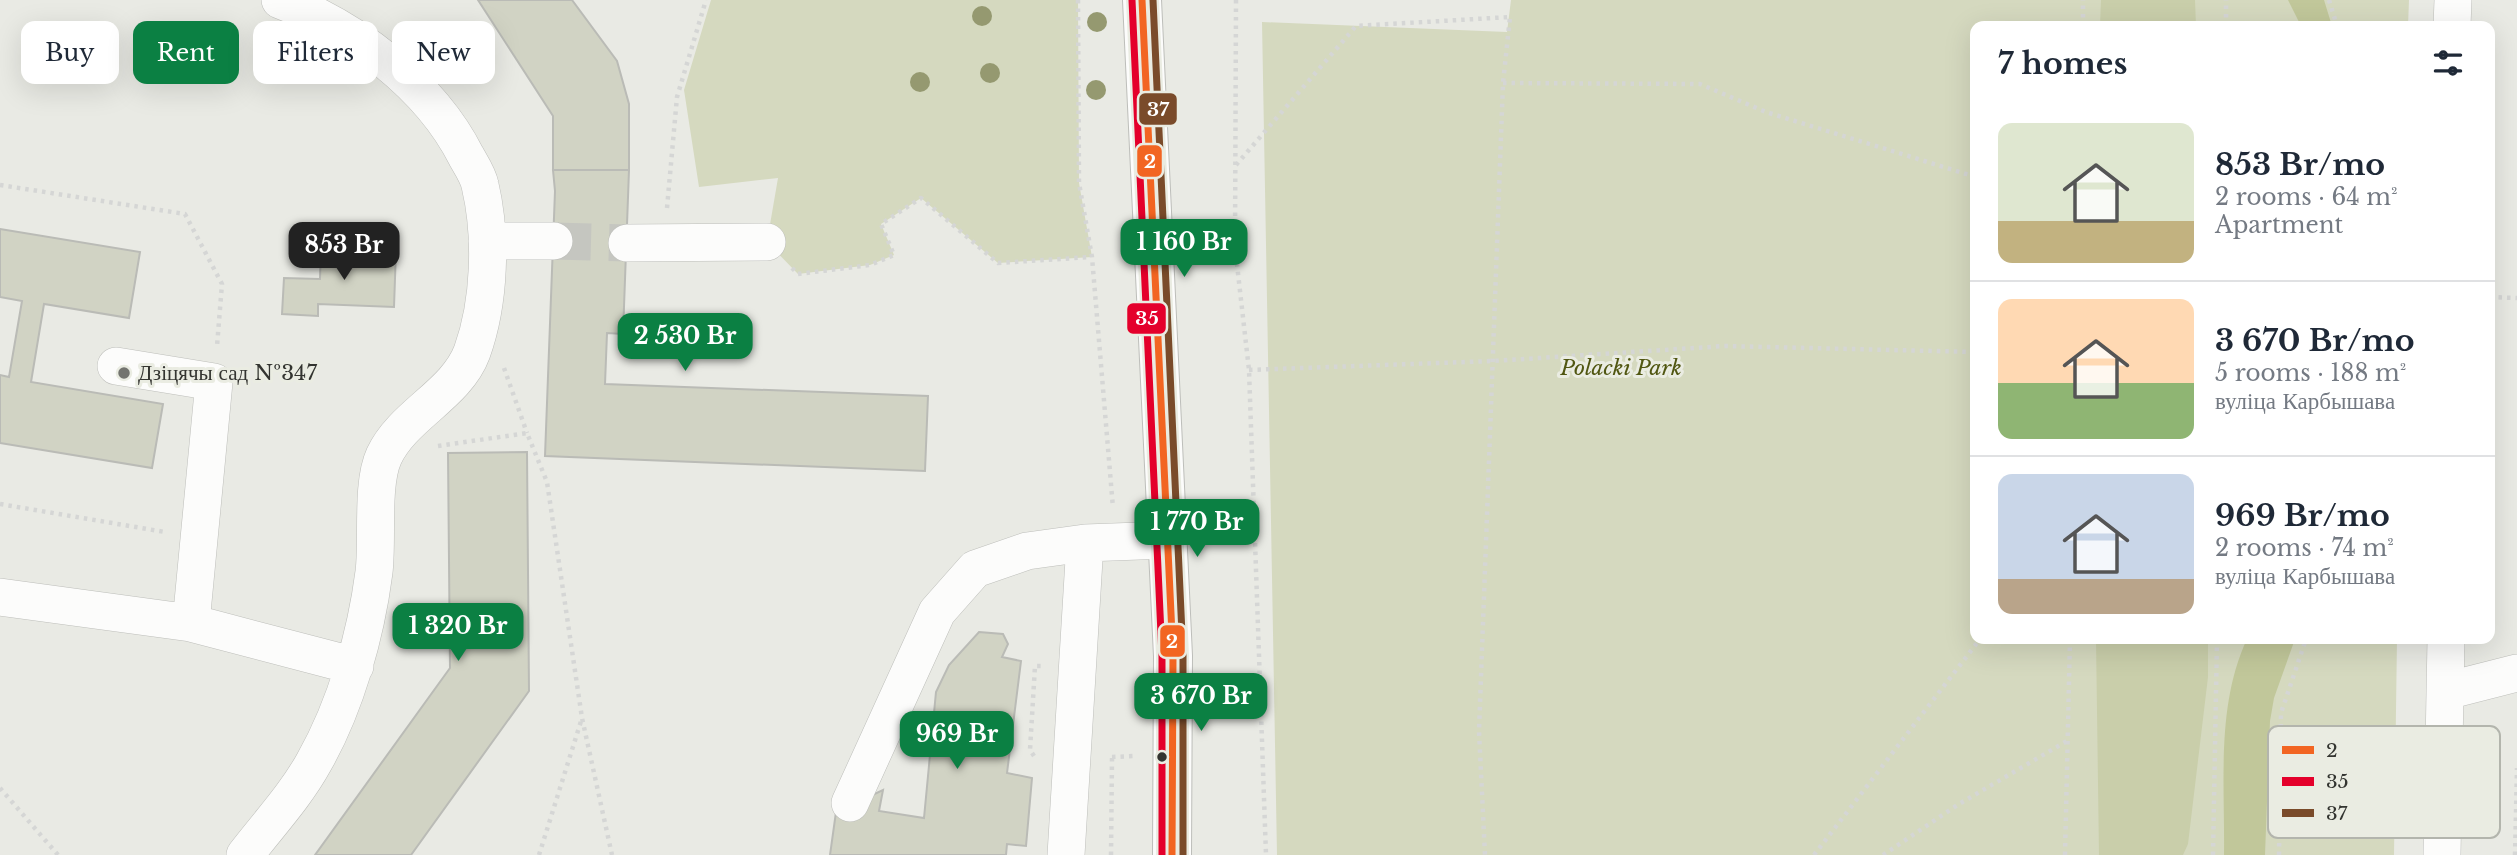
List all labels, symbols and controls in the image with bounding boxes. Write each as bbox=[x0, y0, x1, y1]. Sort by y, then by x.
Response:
chip: Buy bbox=[21, 21, 119, 84]
chip: Rent bbox=[133, 21, 239, 84]
chip: Filters bbox=[253, 21, 378, 84]
chip: New bbox=[392, 21, 495, 84]
icon: filters bbox=[2429, 44, 2467, 82]
text: 7 homes bbox=[1998, 45, 2127, 82]
line badge: 37 bbox=[1138, 92, 1178, 126]
text: 37 bbox=[1147, 98, 1170, 121]
line badge: 2 bbox=[1136, 144, 1163, 178]
text: 853 Br/mo bbox=[2215, 146, 2385, 183]
text: 2 bbox=[1144, 150, 1156, 173]
icon: home bbox=[2054, 151, 2138, 235]
text: 2 rooms · 64 m² bbox=[2215, 183, 2398, 211]
text: Apartment bbox=[2215, 211, 2343, 239]
pin: 1 160 Br bbox=[1112, 219, 1256, 279]
pin: 853 Br bbox=[287, 222, 401, 282]
text: 1 160 Br bbox=[1137, 228, 1231, 256]
text: 853 Br bbox=[305, 231, 383, 259]
line badge: 35 bbox=[1126, 302, 1167, 335]
text: 35 bbox=[1135, 307, 1159, 330]
pin: 2 530 Br bbox=[613, 314, 757, 373]
text: 2 530 Br bbox=[634, 322, 736, 350]
text: 3 670 Br/mo bbox=[2215, 322, 2415, 359]
icon: home bbox=[2054, 327, 2138, 411]
park label: Polacki Park bbox=[1559, 355, 1682, 381]
text: 5 rooms · 188 m² bbox=[2215, 359, 2406, 387]
place label: Дзіцячы сад №347 bbox=[138, 360, 317, 386]
marker: Дзіцячы сад №347 bbox=[116, 365, 132, 381]
text: вуліца Карбышава bbox=[2215, 387, 2395, 415]
text: 969 Br/mo bbox=[2215, 497, 2390, 534]
pin: 1 770 Br bbox=[1125, 500, 1269, 559]
icon: home bbox=[2054, 502, 2138, 586]
text: 1 770 Br bbox=[1150, 508, 1244, 536]
text: 2 rooms · 74 m² bbox=[2215, 534, 2394, 562]
text: вуліца Карбышава bbox=[2215, 562, 2395, 590]
pin: 1 320 Br bbox=[386, 604, 530, 663]
text: 1 320 Br bbox=[408, 612, 508, 640]
line badge: 2 bbox=[1159, 624, 1186, 658]
text: 2 bbox=[1166, 630, 1178, 653]
pin: 3 670 Br bbox=[1129, 674, 1273, 733]
text: 3 670 Br bbox=[1150, 682, 1252, 710]
pin: 969 Br bbox=[900, 712, 1014, 771]
text: 969 Br bbox=[916, 720, 998, 748]
legend bbox=[2268, 726, 2500, 838]
text: 2 bbox=[2326, 739, 2338, 762]
unlabelled marker bbox=[1155, 750, 1169, 764]
text: 35 bbox=[2326, 770, 2349, 793]
text: 37 bbox=[2326, 802, 2348, 825]

